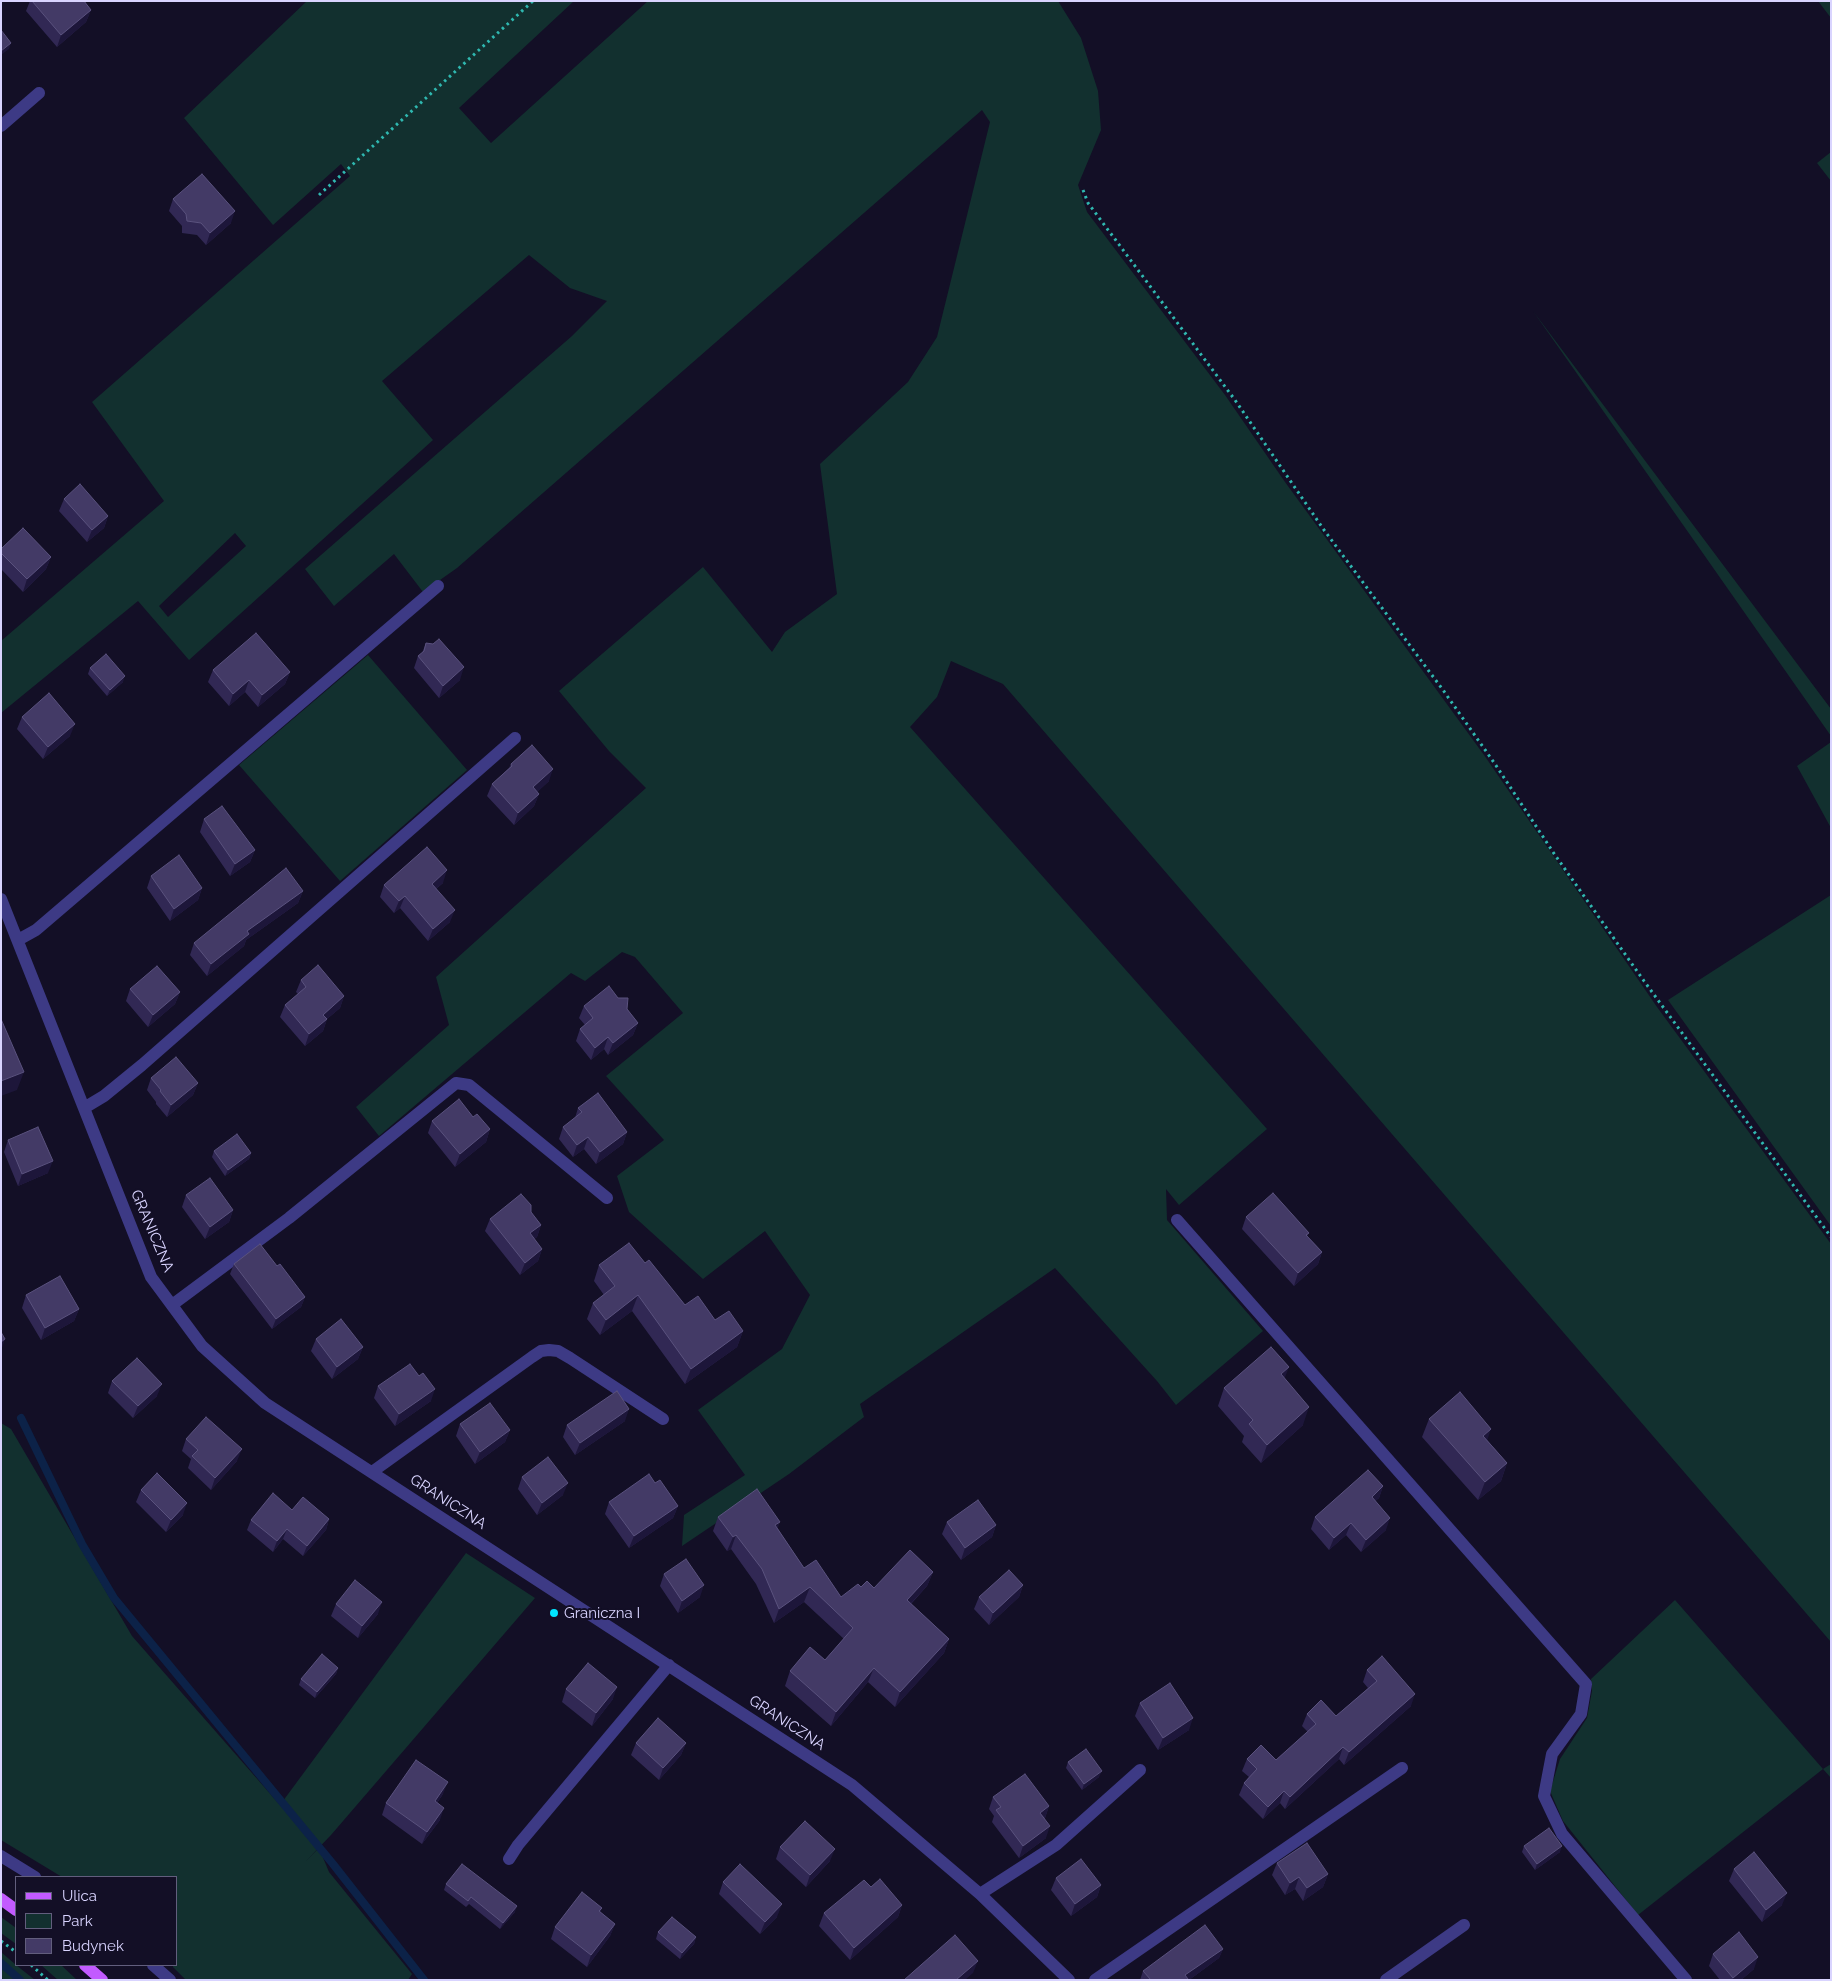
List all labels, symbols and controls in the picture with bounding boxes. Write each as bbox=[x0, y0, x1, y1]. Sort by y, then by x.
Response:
street label: GRANICZNA bbox=[127, 1187, 177, 1275]
street label: GRANICZNA bbox=[406, 1471, 490, 1533]
place label: Graniczna I bbox=[564, 1604, 640, 1622]
marker: Graniczna I bbox=[548, 1607, 560, 1619]
street label: GRANICZNA bbox=[745, 1692, 829, 1754]
legend bbox=[15, 1876, 178, 1966]
text: Ulica bbox=[62, 1887, 97, 1905]
text: Park bbox=[62, 1912, 93, 1930]
text: Budynek bbox=[62, 1937, 124, 1955]

